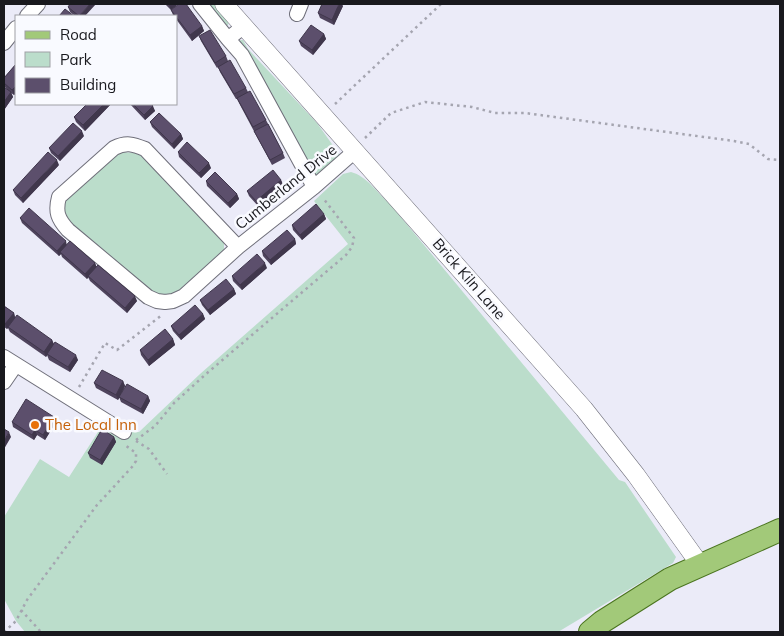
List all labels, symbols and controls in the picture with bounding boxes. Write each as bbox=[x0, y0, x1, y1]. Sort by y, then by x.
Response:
legend bbox=[15, 15, 178, 105]
text: Road bbox=[60, 25, 97, 44]
text: Park bbox=[60, 50, 92, 69]
text: Building bbox=[60, 75, 116, 94]
street label: Cumberland Drive bbox=[231, 140, 340, 233]
street label: Brick Kiln Lane bbox=[429, 234, 510, 323]
place label: The Local Inn bbox=[45, 415, 137, 434]
marker: The Local Inn bbox=[29, 419, 41, 431]

